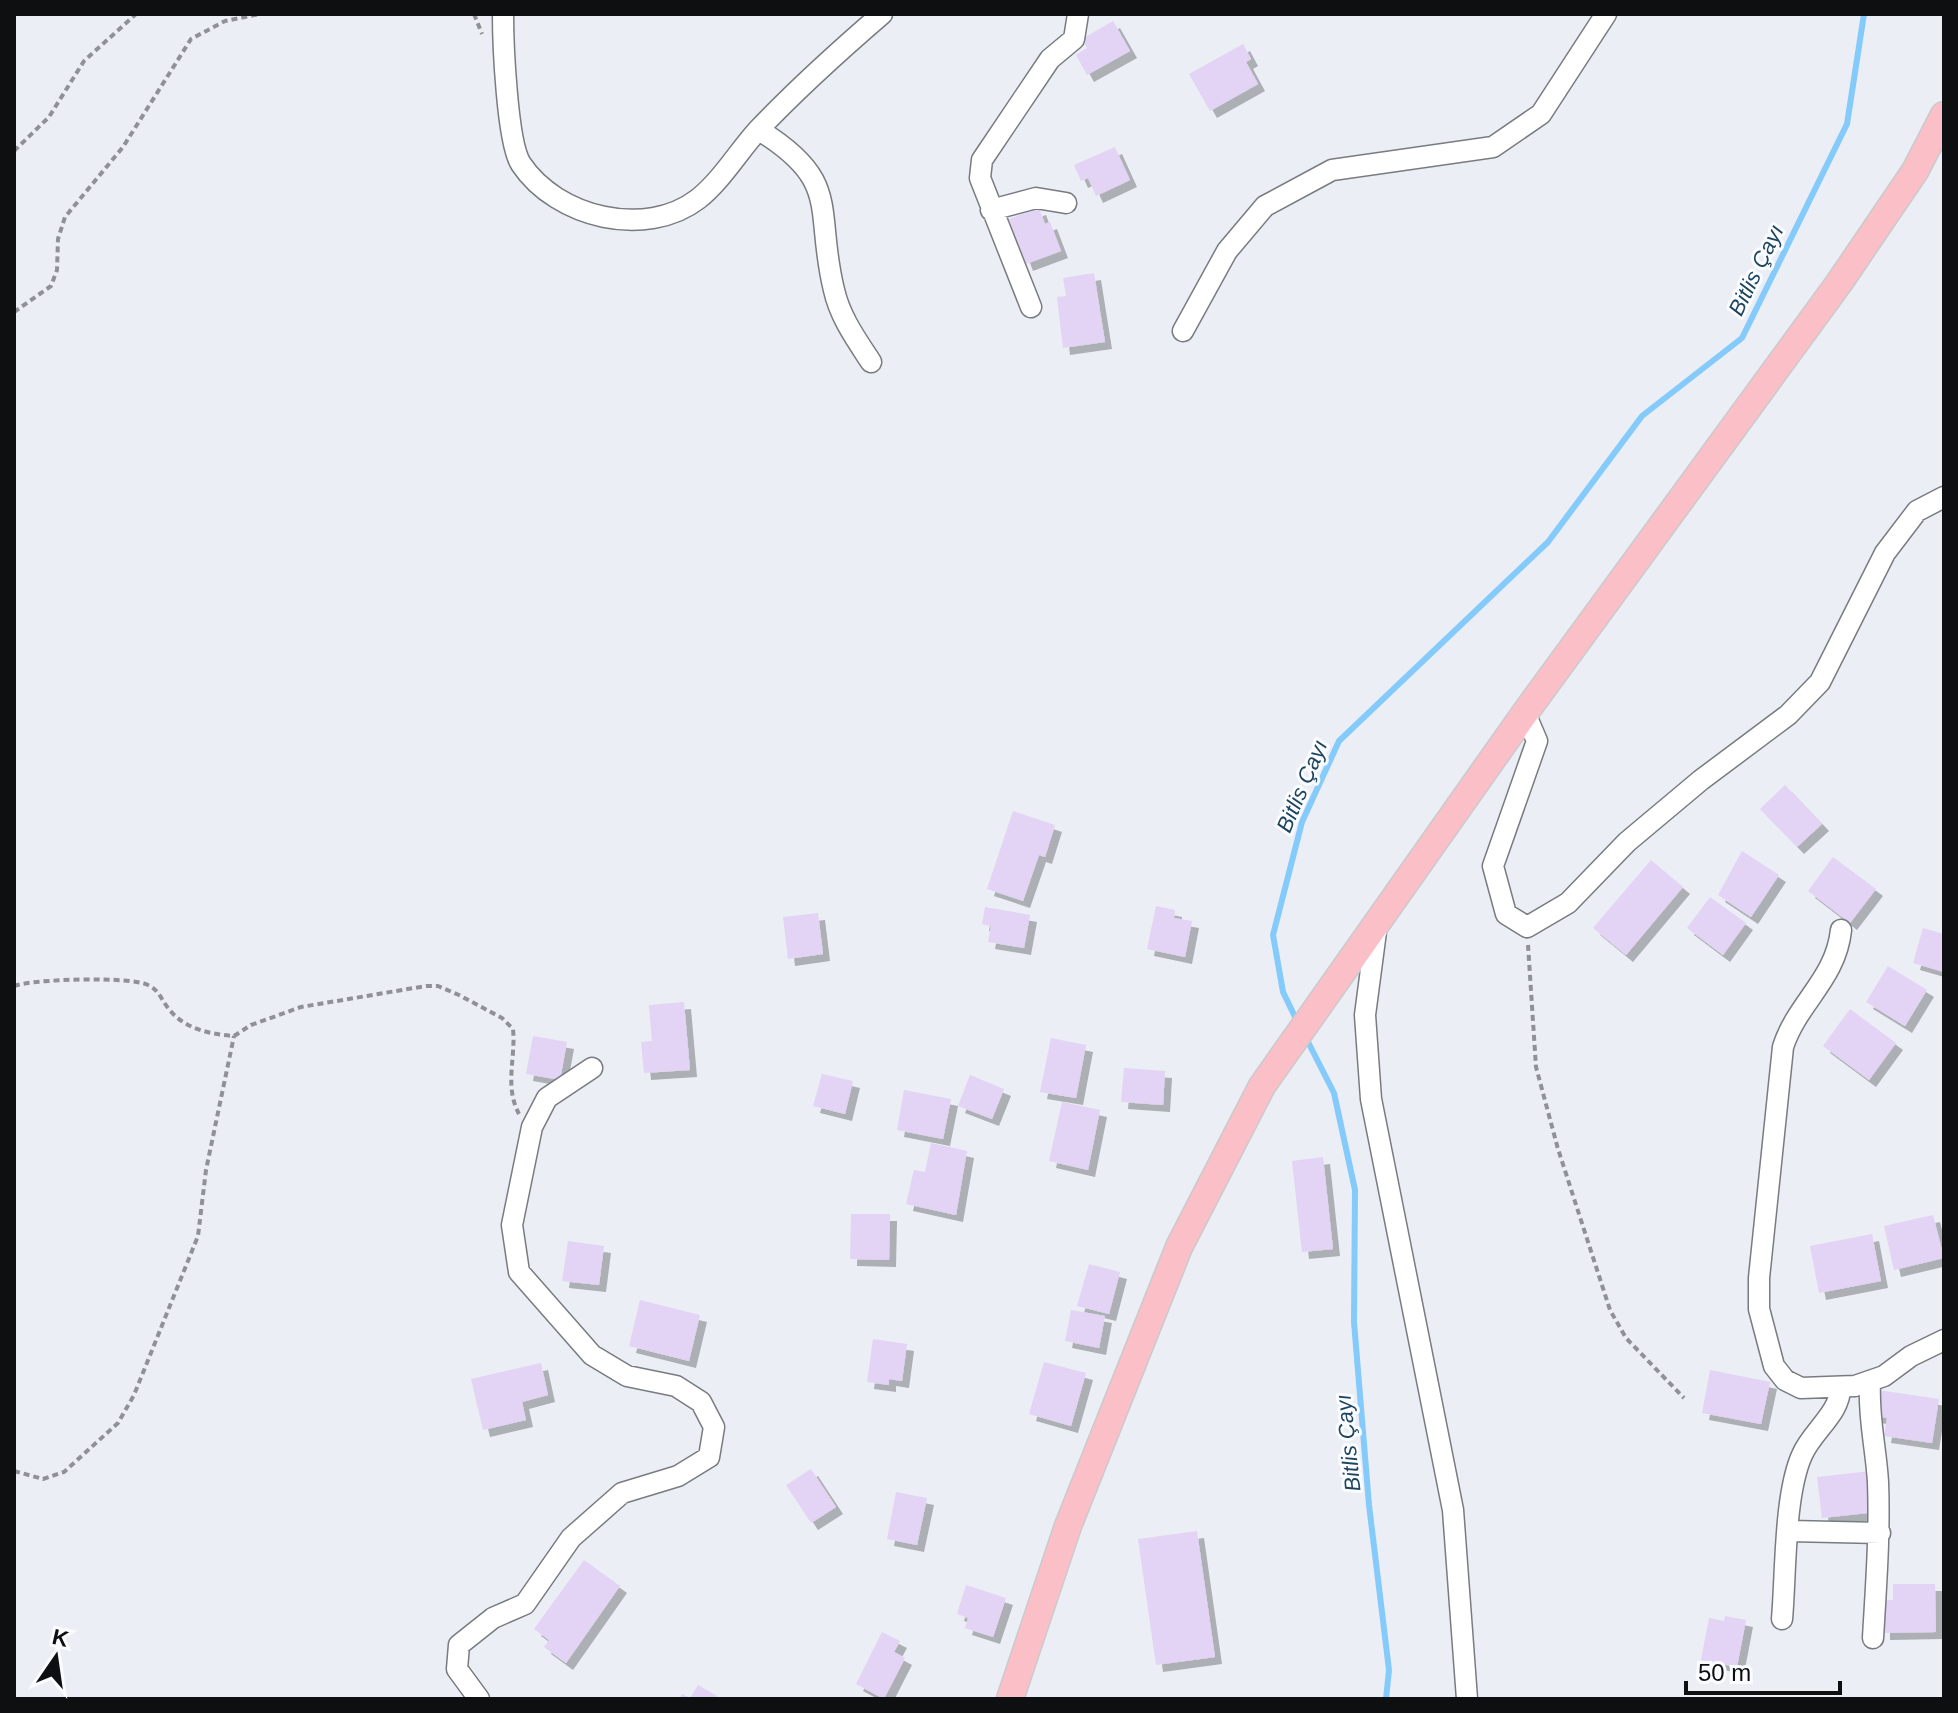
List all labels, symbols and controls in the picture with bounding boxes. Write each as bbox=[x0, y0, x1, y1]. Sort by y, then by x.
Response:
water label: Bitlis Çayı bbox=[1723, 221, 1789, 319]
water label: Bitlis Çayı bbox=[1271, 736, 1333, 836]
water label: Bitlis Çayı bbox=[1330, 1393, 1366, 1493]
north arrow bbox=[16, 1617, 96, 1697]
text: K bbox=[50, 1624, 71, 1652]
scale bar bbox=[1686, 1645, 1840, 1695]
text: 50 m bbox=[1698, 1659, 1751, 1686]

